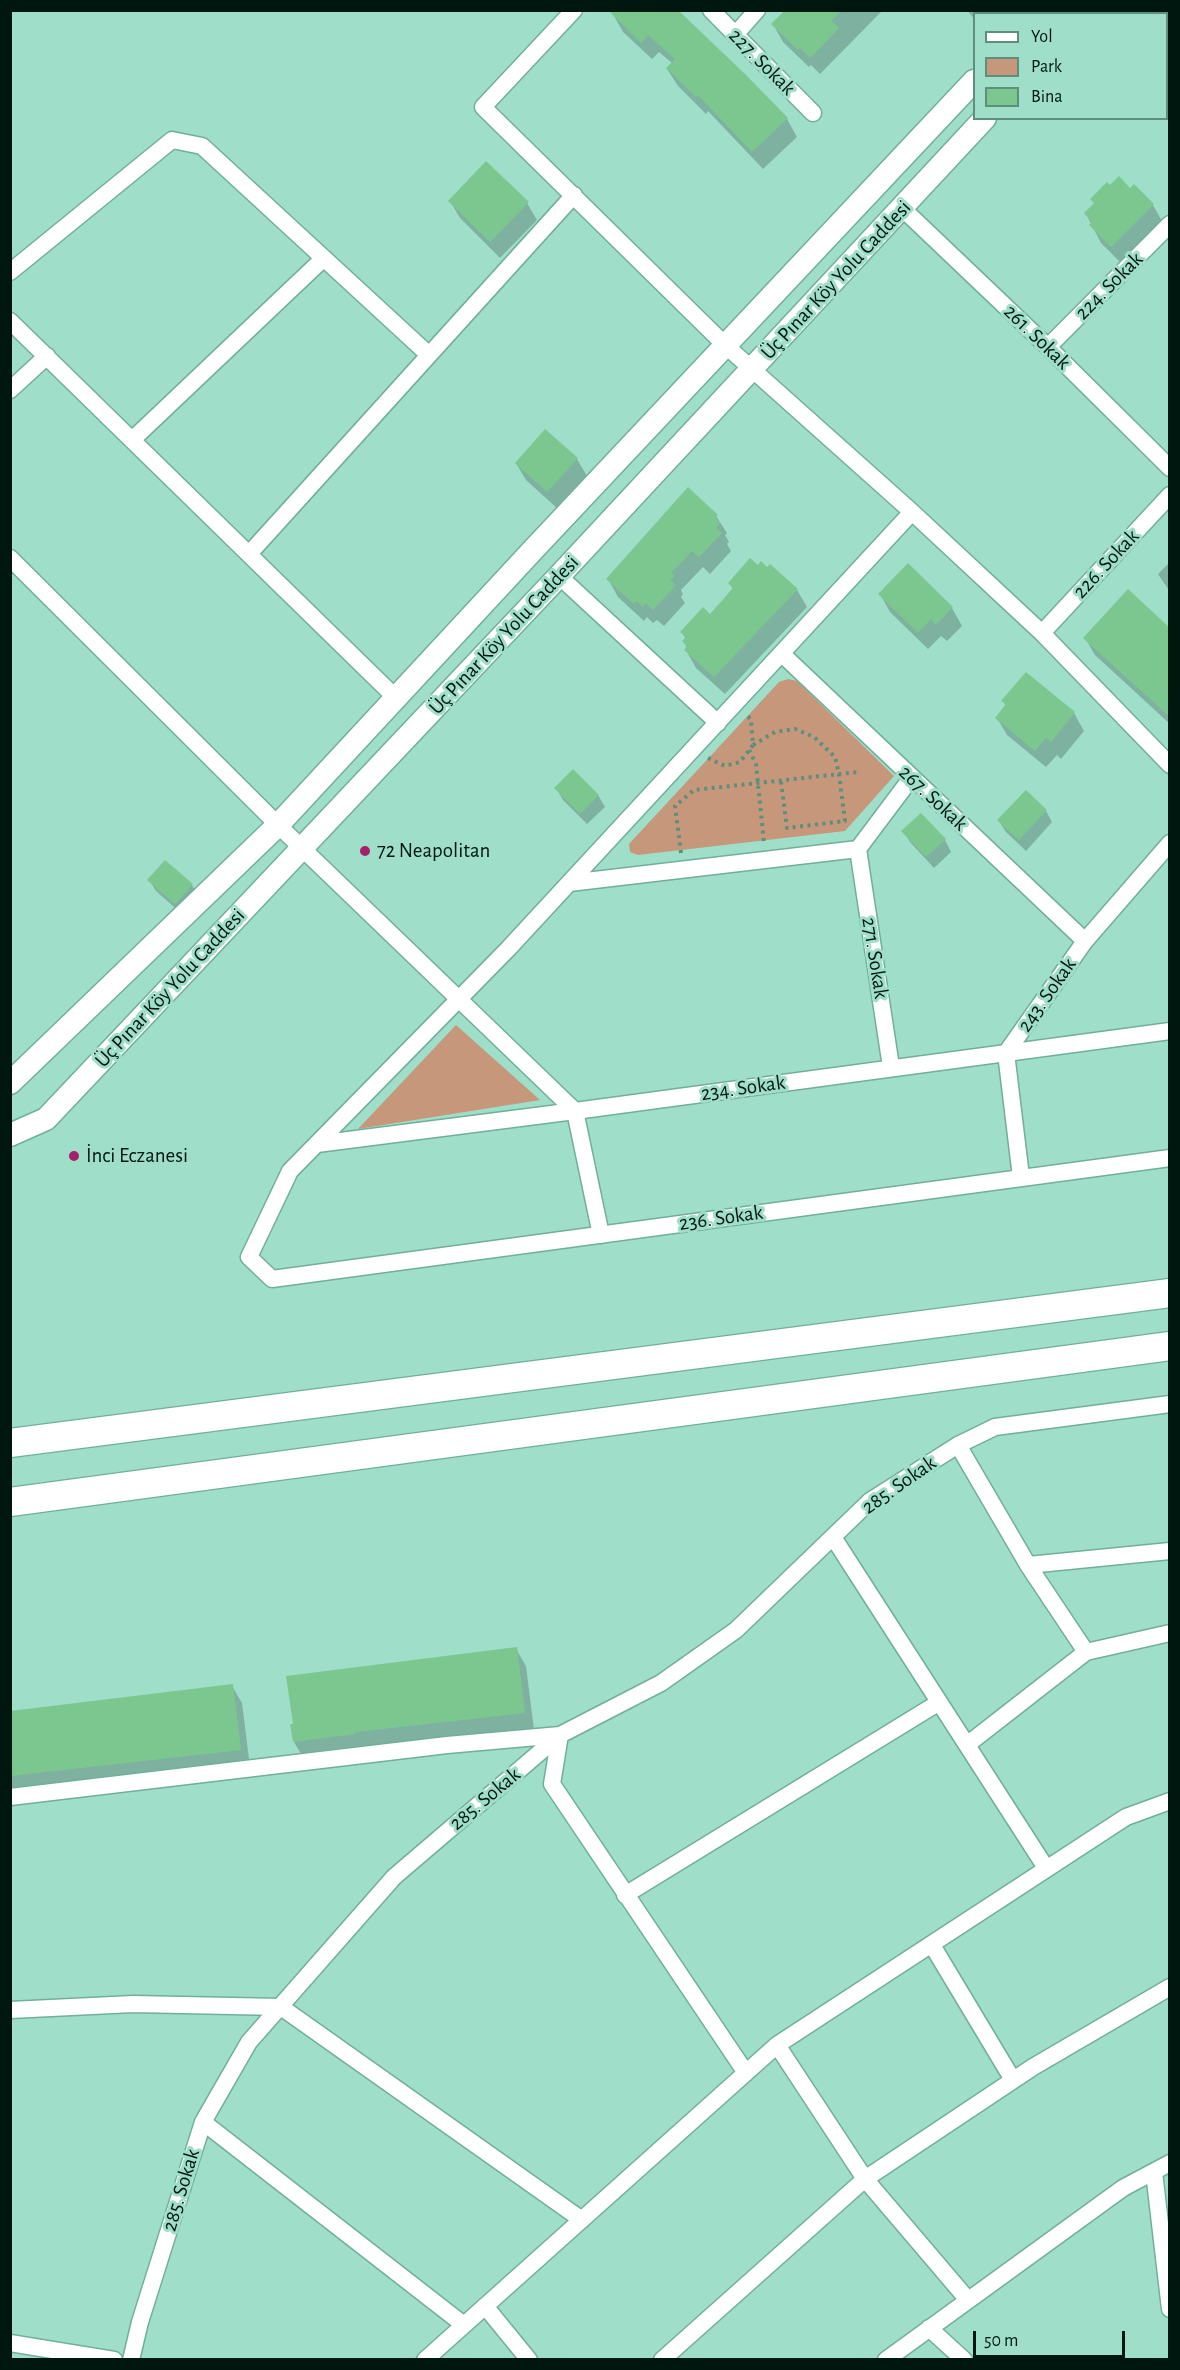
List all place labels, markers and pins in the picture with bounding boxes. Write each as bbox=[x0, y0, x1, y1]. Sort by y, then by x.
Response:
place label: 72 Neapolitan bbox=[377, 838, 490, 864]
marker: 72 Neapolitan bbox=[358, 844, 372, 858]
place label: İnci Eczanesi bbox=[86, 1143, 188, 1169]
marker: İnci Eczanesi bbox=[67, 1149, 81, 1163]

